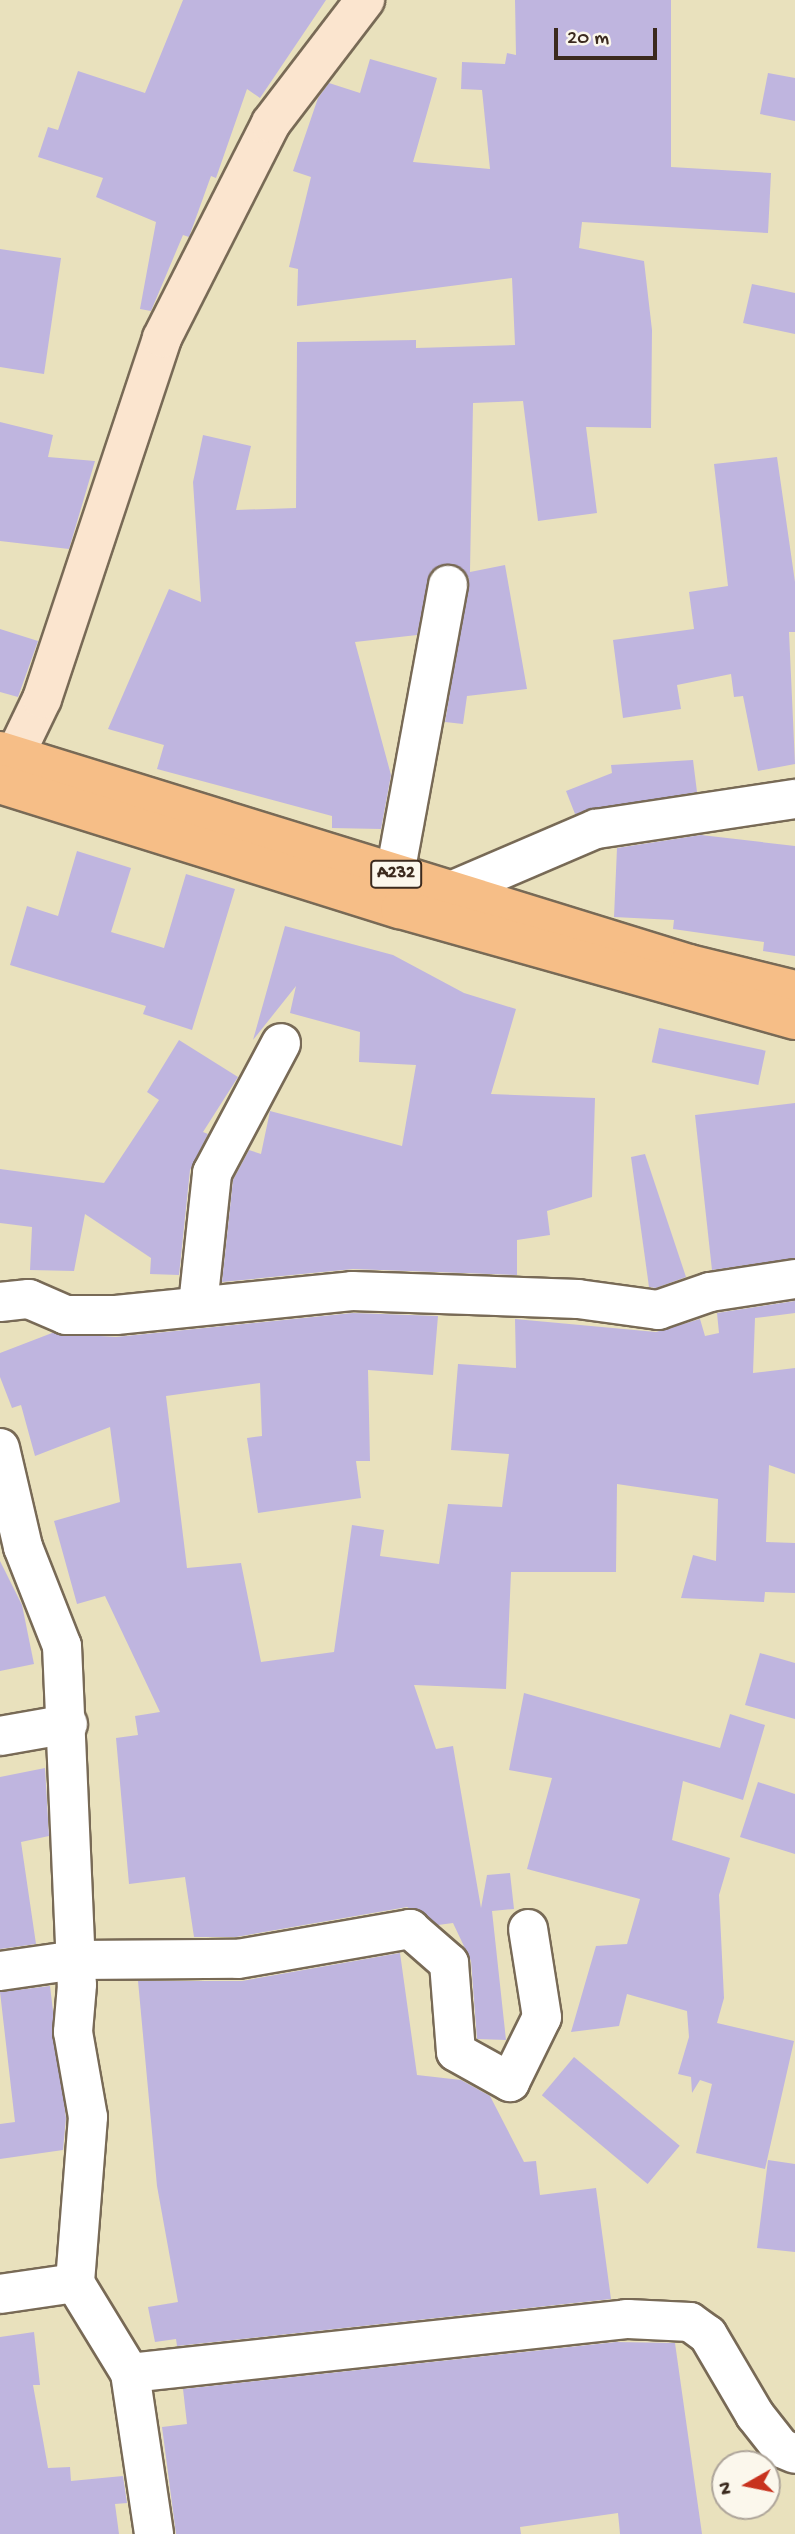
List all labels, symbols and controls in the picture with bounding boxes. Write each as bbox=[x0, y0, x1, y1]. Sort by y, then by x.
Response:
scale bar bbox=[557, 14, 660, 58]
text: 20 m bbox=[567, 27, 609, 52]
road number: A232 bbox=[370, 860, 422, 888]
north arrow bbox=[711, 2450, 781, 2520]
text: N bbox=[714, 2480, 739, 2496]

